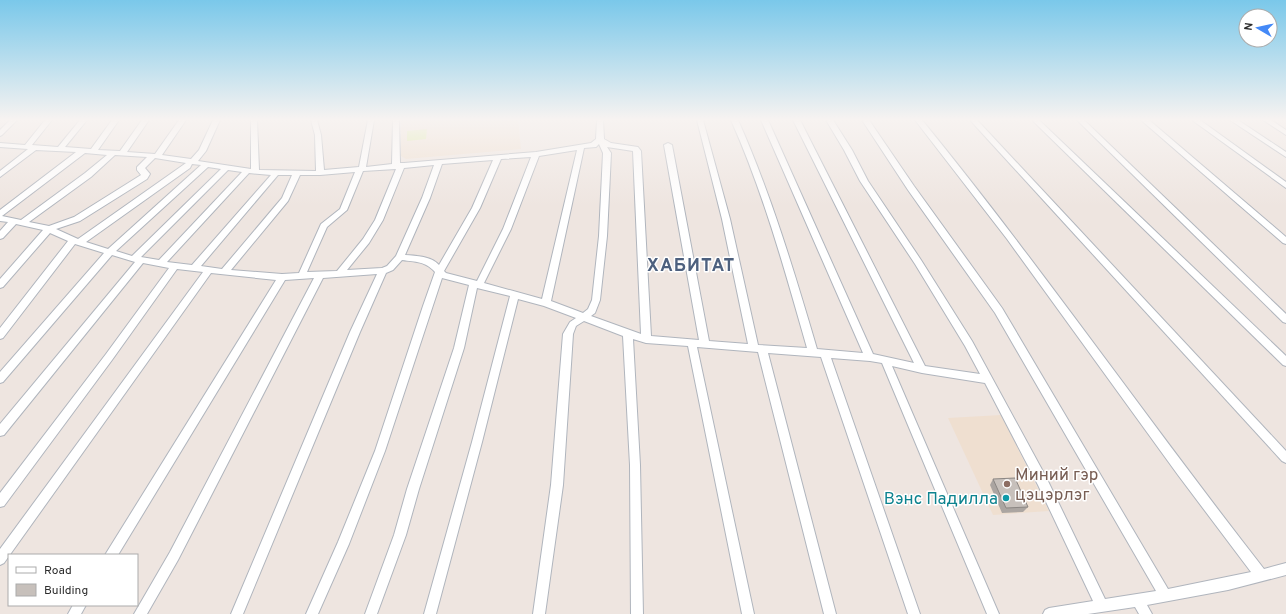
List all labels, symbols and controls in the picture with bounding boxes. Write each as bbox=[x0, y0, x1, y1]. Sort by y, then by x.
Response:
north arrow bbox=[1238, 8, 1278, 48]
text: N bbox=[1242, 22, 1257, 32]
district label: ХАБИТАТ bbox=[647, 255, 735, 278]
place label: Миний гэр цэцэрлэг bbox=[1015, 465, 1098, 507]
marker: Миний гэр цэцэрлэг bbox=[1002, 479, 1012, 489]
place label: Вэнс Падилла bbox=[884, 489, 998, 511]
marker: Вэнс Падилла bbox=[1001, 493, 1011, 503]
legend bbox=[8, 554, 138, 606]
text: Road bbox=[44, 563, 72, 579]
text: Building bbox=[44, 583, 88, 599]

